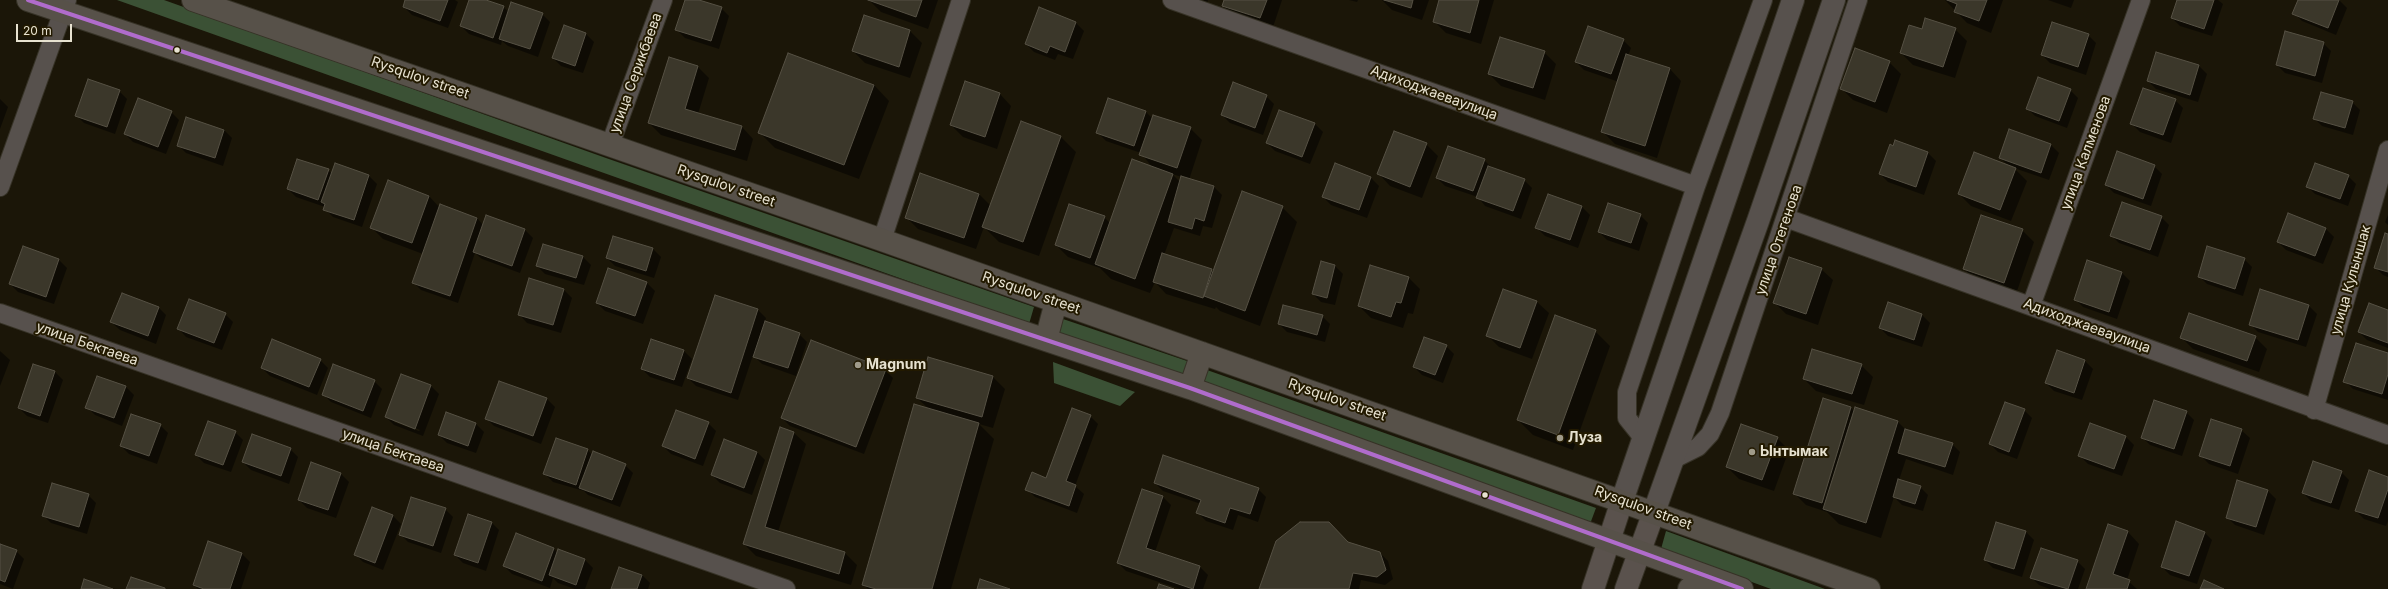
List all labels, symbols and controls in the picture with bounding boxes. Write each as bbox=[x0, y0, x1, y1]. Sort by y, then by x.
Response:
street label: улица Серикбаева bbox=[606, 11, 666, 135]
scale bar bbox=[18, 16, 74, 42]
text: 20 m bbox=[23, 23, 52, 38]
unlabelled marker bbox=[172, 45, 182, 55]
street label: Rysqulov street bbox=[369, 53, 471, 103]
street label: Адиходжаеваулица bbox=[1368, 62, 1500, 124]
street label: улица Калменова bbox=[2058, 94, 2114, 212]
street label: Rysqulov street bbox=[675, 161, 777, 211]
street label: улица Отегенова bbox=[1752, 183, 1806, 297]
street label: улица Кулыншак bbox=[2327, 223, 2375, 337]
street label: Rysqulov street bbox=[980, 268, 1082, 318]
street label: Адиходжаеваулица bbox=[2021, 295, 2153, 357]
street label: улица Бектаева bbox=[34, 319, 140, 369]
place label: Magnum bbox=[866, 357, 926, 373]
marker: Magnum bbox=[853, 360, 863, 370]
street label: Rysqulov street bbox=[1286, 375, 1388, 425]
street label: улица Бектаева bbox=[340, 426, 446, 476]
place label: Луза bbox=[1568, 430, 1602, 446]
marker: Луза bbox=[1555, 433, 1565, 443]
place label: Ынтымак bbox=[1760, 444, 1828, 460]
marker: Ынтымак bbox=[1747, 447, 1757, 457]
street label: Rysqulov street bbox=[1592, 483, 1694, 533]
unlabelled marker bbox=[1480, 490, 1490, 500]

